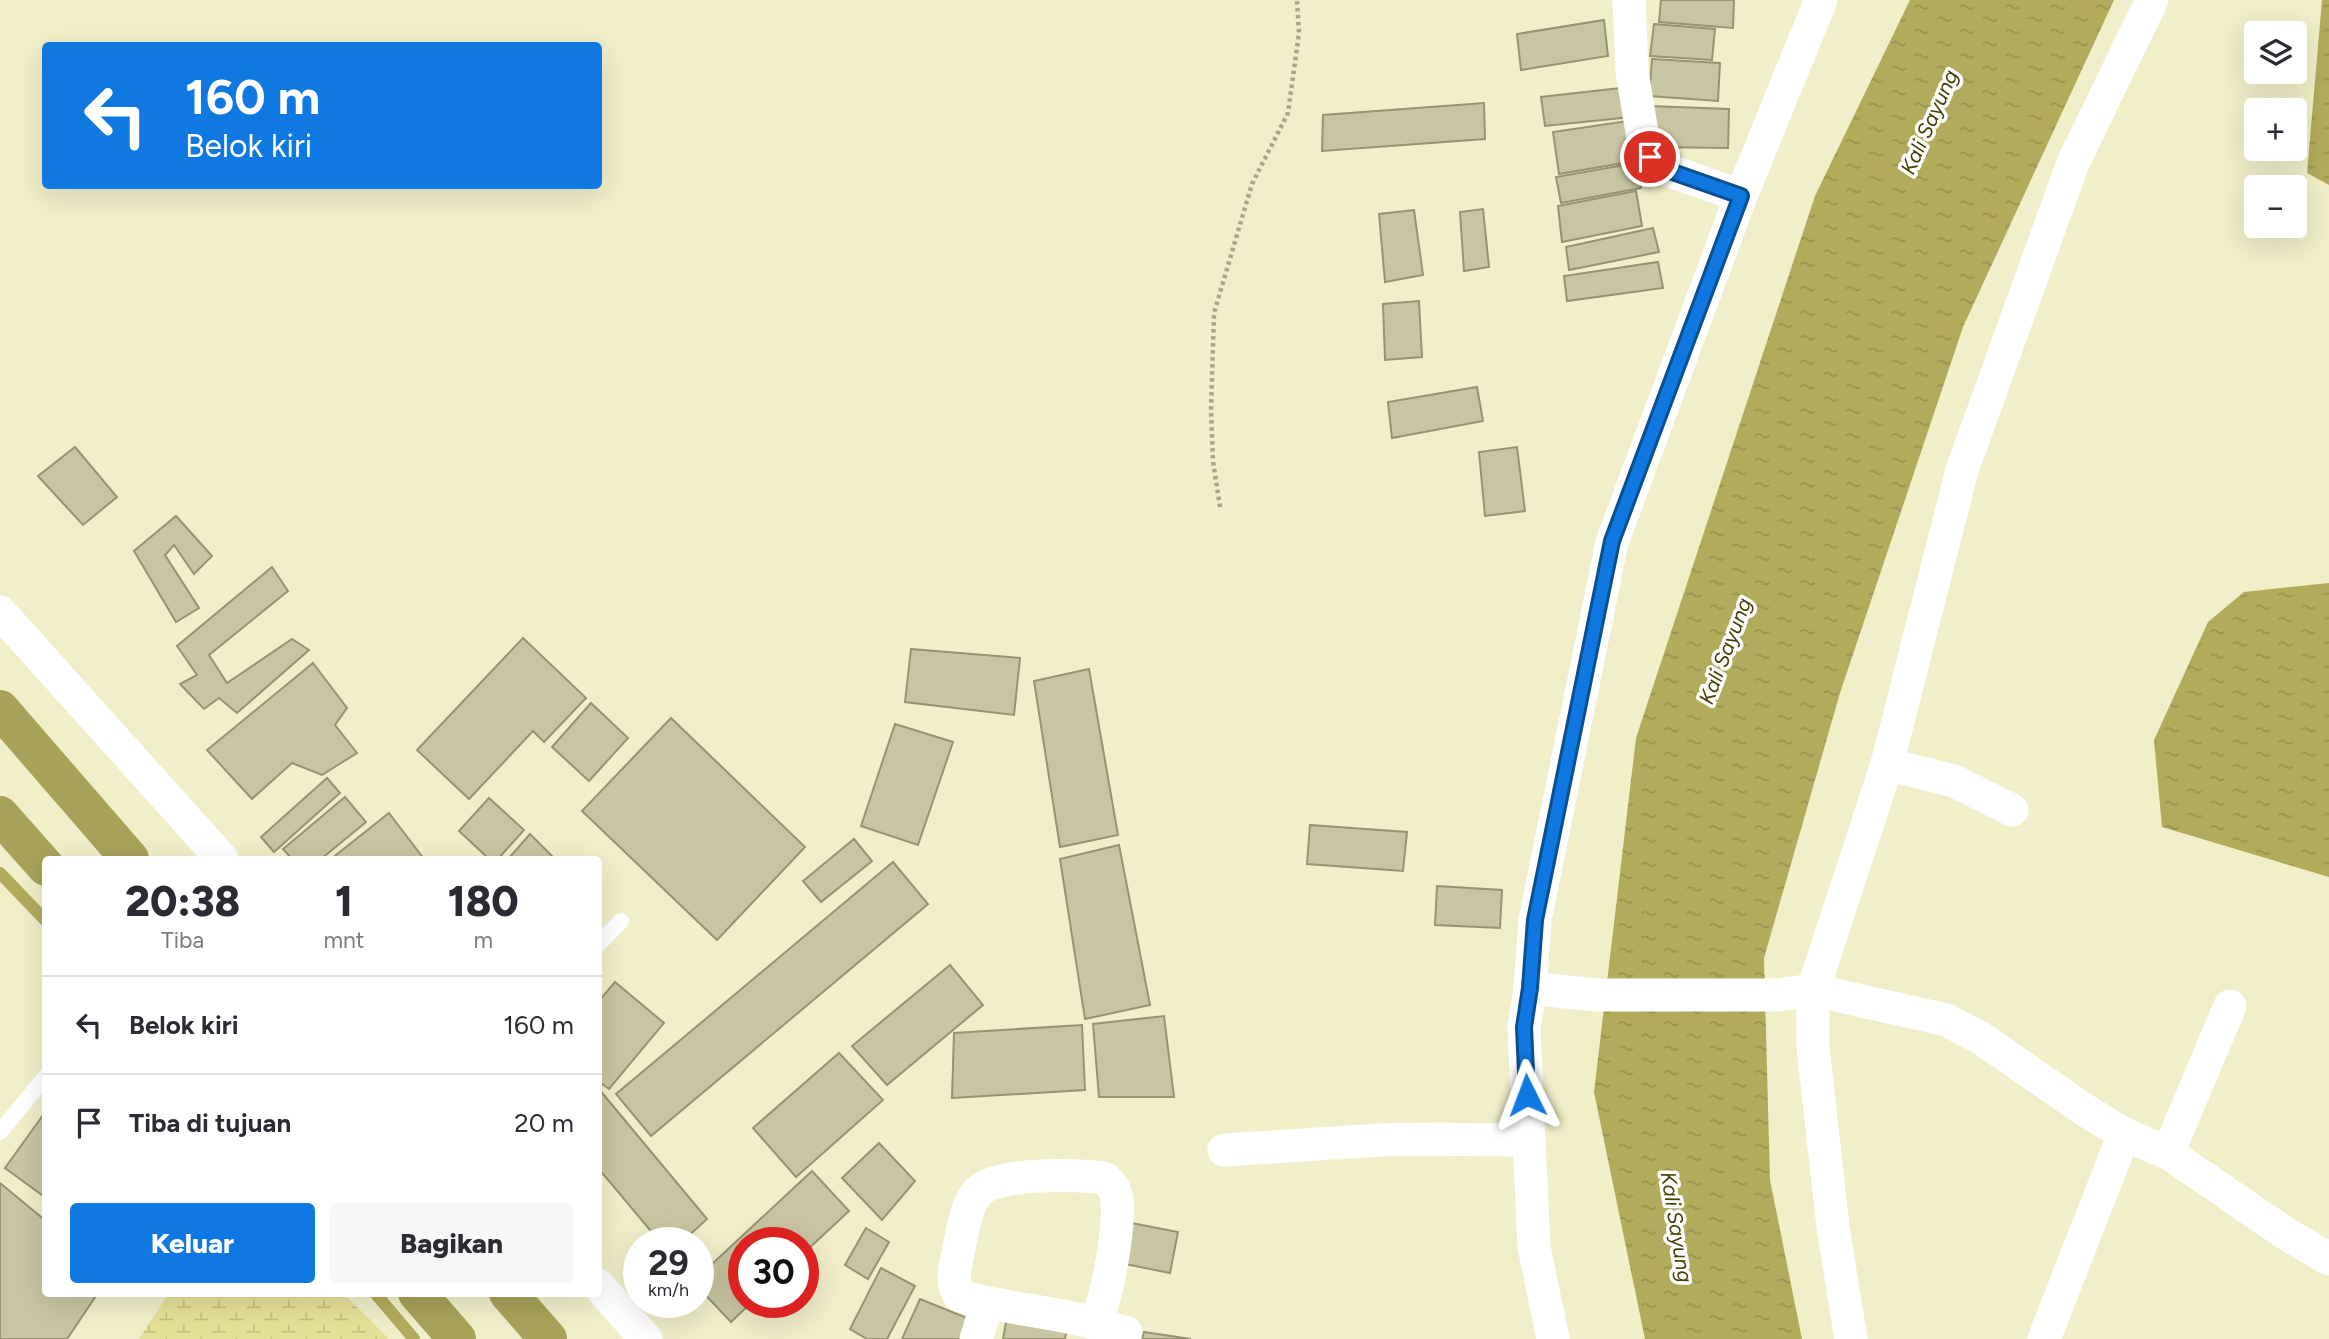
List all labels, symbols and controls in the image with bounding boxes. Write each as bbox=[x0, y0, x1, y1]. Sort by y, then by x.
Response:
map controls bbox=[2244, 21, 2307, 238]
button: layers bbox=[2244, 21, 2307, 84]
water label: Kali Sayung bbox=[1895, 66, 1963, 178]
text: 160 m bbox=[185, 67, 320, 126]
icon: left bbox=[70, 70, 161, 161]
button: + bbox=[2244, 98, 2307, 161]
text: Belok kiri bbox=[185, 127, 312, 165]
pin bbox=[1620, 127, 1680, 187]
icon: arrive bbox=[1631, 138, 1669, 176]
button: − bbox=[2244, 175, 2307, 238]
water label: Kali Sayung bbox=[1693, 594, 1757, 708]
text: 20:38 bbox=[125, 876, 240, 927]
text: 1 bbox=[335, 876, 353, 927]
text: 180 bbox=[448, 876, 519, 927]
text: Tiba bbox=[161, 926, 204, 954]
text: mnt bbox=[323, 926, 365, 954]
text: m bbox=[473, 926, 493, 954]
icon: left bbox=[70, 1006, 108, 1044]
text: Belok kiri bbox=[129, 1009, 238, 1041]
text: 160 m bbox=[503, 1009, 574, 1041]
position arrow bbox=[1490, 1058, 1564, 1132]
icon: arrive bbox=[70, 1104, 108, 1142]
text: Tiba di tujuan bbox=[129, 1107, 291, 1139]
text: 20 m bbox=[514, 1107, 574, 1139]
water label: Kali Sayung bbox=[1656, 1170, 1698, 1284]
button: Keluar bbox=[70, 1203, 315, 1283]
button: Bagikan bbox=[329, 1203, 574, 1283]
speed limit sign: 30 bbox=[728, 1227, 819, 1318]
text: 29 bbox=[648, 1242, 689, 1284]
text: km/h bbox=[648, 1279, 689, 1301]

